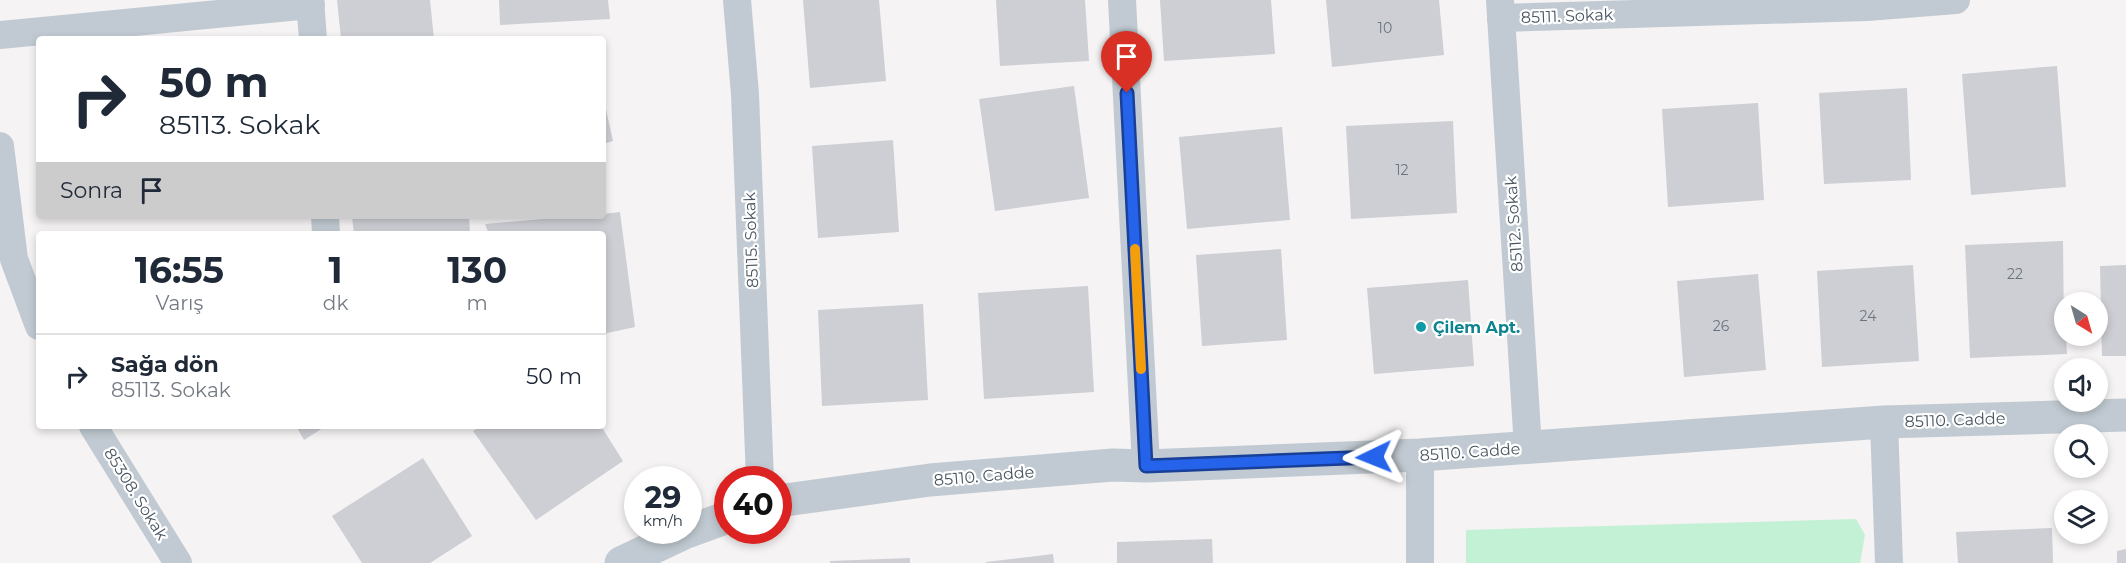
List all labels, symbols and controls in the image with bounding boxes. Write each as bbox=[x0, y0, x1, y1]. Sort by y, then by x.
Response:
street label: 85111. Sokak bbox=[1520, 5, 1614, 27]
house number: 10 bbox=[1378, 19, 1392, 37]
pin bbox=[1101, 31, 1152, 93]
icon: arrive bbox=[1110, 40, 1143, 73]
text: 50 m bbox=[159, 56, 268, 108]
icon: right bbox=[60, 60, 138, 138]
text: 85113. Sokak bbox=[159, 108, 321, 141]
house number: 12 bbox=[1395, 161, 1409, 179]
icon: arrive bbox=[135, 174, 168, 207]
street label: 85112. Sokak bbox=[1501, 175, 1527, 273]
text: Sonra bbox=[60, 177, 123, 204]
street label: 85115. Sokak bbox=[740, 191, 762, 288]
text: 16:55 bbox=[135, 248, 224, 292]
text: 1 bbox=[329, 248, 343, 292]
text: 130 bbox=[447, 248, 507, 292]
house number: 22 bbox=[2007, 265, 2023, 283]
text: Varış bbox=[156, 291, 203, 315]
text: dk bbox=[323, 291, 348, 315]
text: m bbox=[467, 291, 488, 315]
north arrow bbox=[2054, 292, 2108, 346]
map controls bbox=[2054, 292, 2108, 544]
house number: 24 bbox=[1860, 307, 1877, 325]
house number: 26 bbox=[1713, 317, 1730, 335]
place label: Çilem Apt. bbox=[1433, 318, 1520, 337]
marker: Çilem Apt. bbox=[1414, 320, 1428, 334]
text: Sağa dön bbox=[111, 351, 219, 378]
button: sound bbox=[2054, 358, 2108, 412]
icon: right bbox=[60, 360, 93, 393]
text: 50 m bbox=[526, 363, 582, 390]
text: 85113. Sokak bbox=[111, 378, 231, 402]
street label: 85110. Cadde bbox=[1904, 409, 2006, 431]
button: search bbox=[2054, 424, 2108, 478]
position arrow bbox=[1342, 425, 1406, 489]
street label: 85110. Cadde bbox=[1419, 439, 1521, 465]
street label: 85308. Sokak bbox=[100, 444, 172, 544]
street label: 85110. Cadde bbox=[933, 462, 1035, 490]
speed limit sign: 40 bbox=[714, 466, 792, 544]
text: 29 bbox=[645, 479, 681, 516]
button: layers bbox=[2054, 490, 2108, 544]
text: km/h bbox=[643, 511, 683, 530]

